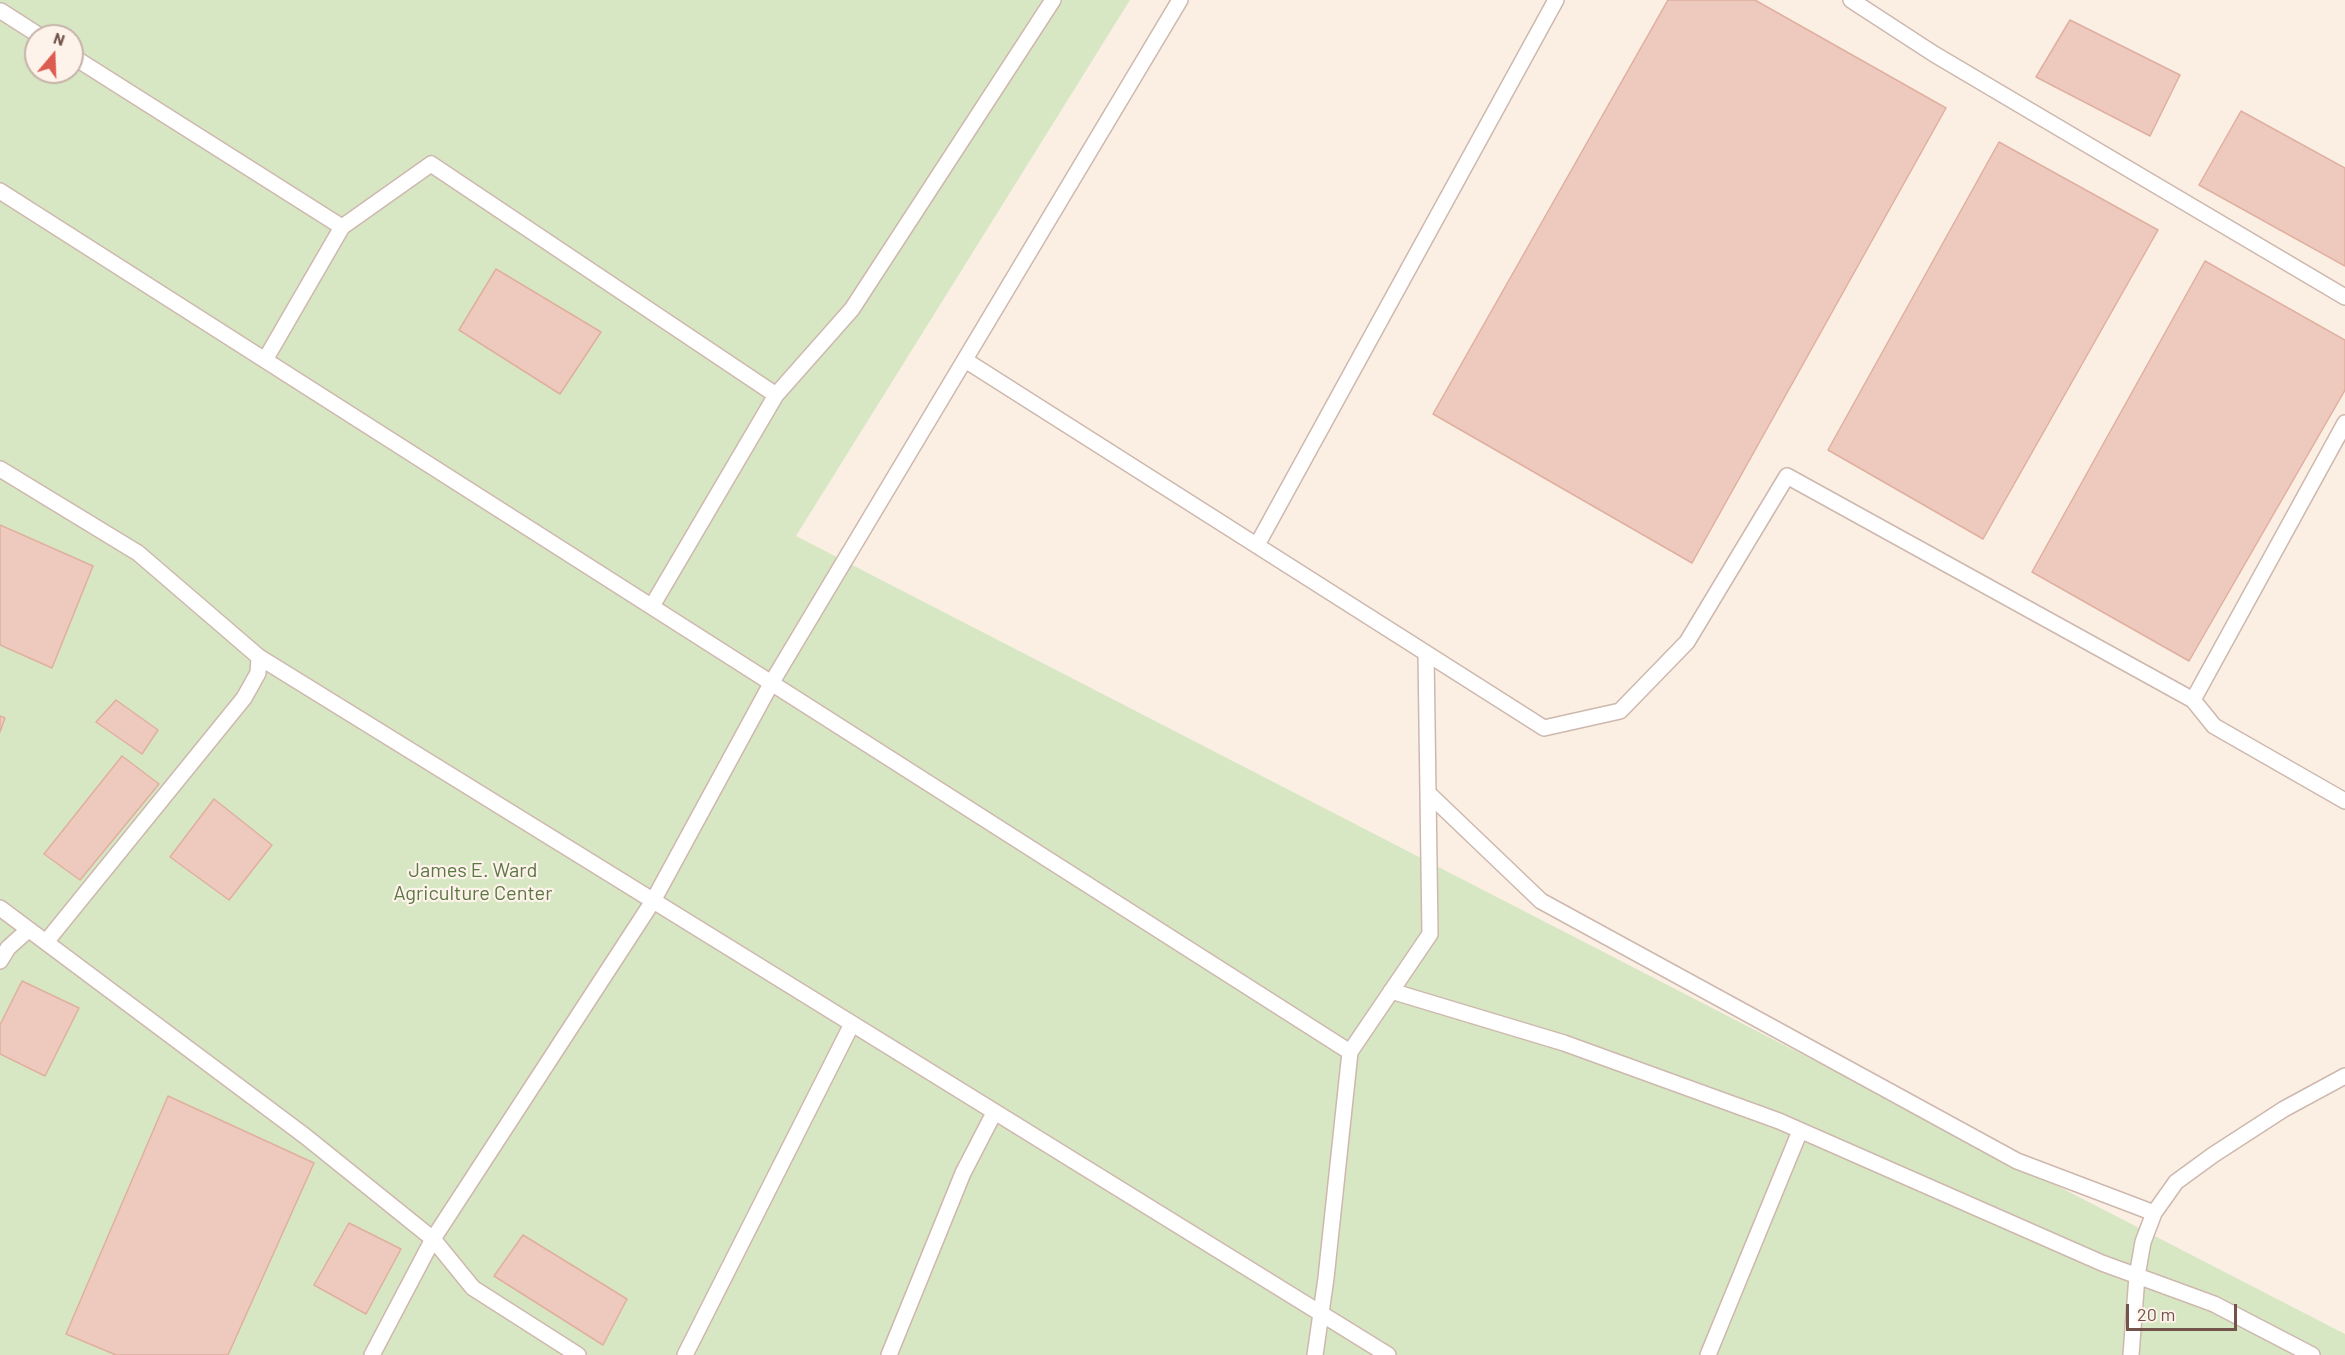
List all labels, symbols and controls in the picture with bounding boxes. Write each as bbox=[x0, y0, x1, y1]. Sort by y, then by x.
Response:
north arrow bbox=[24, 24, 84, 84]
text: N bbox=[51, 28, 67, 49]
park label: James E. Ward Agriculture Center bbox=[394, 858, 552, 905]
scale bar bbox=[2129, 1292, 2240, 1330]
text: 20 m bbox=[2137, 1303, 2175, 1325]

